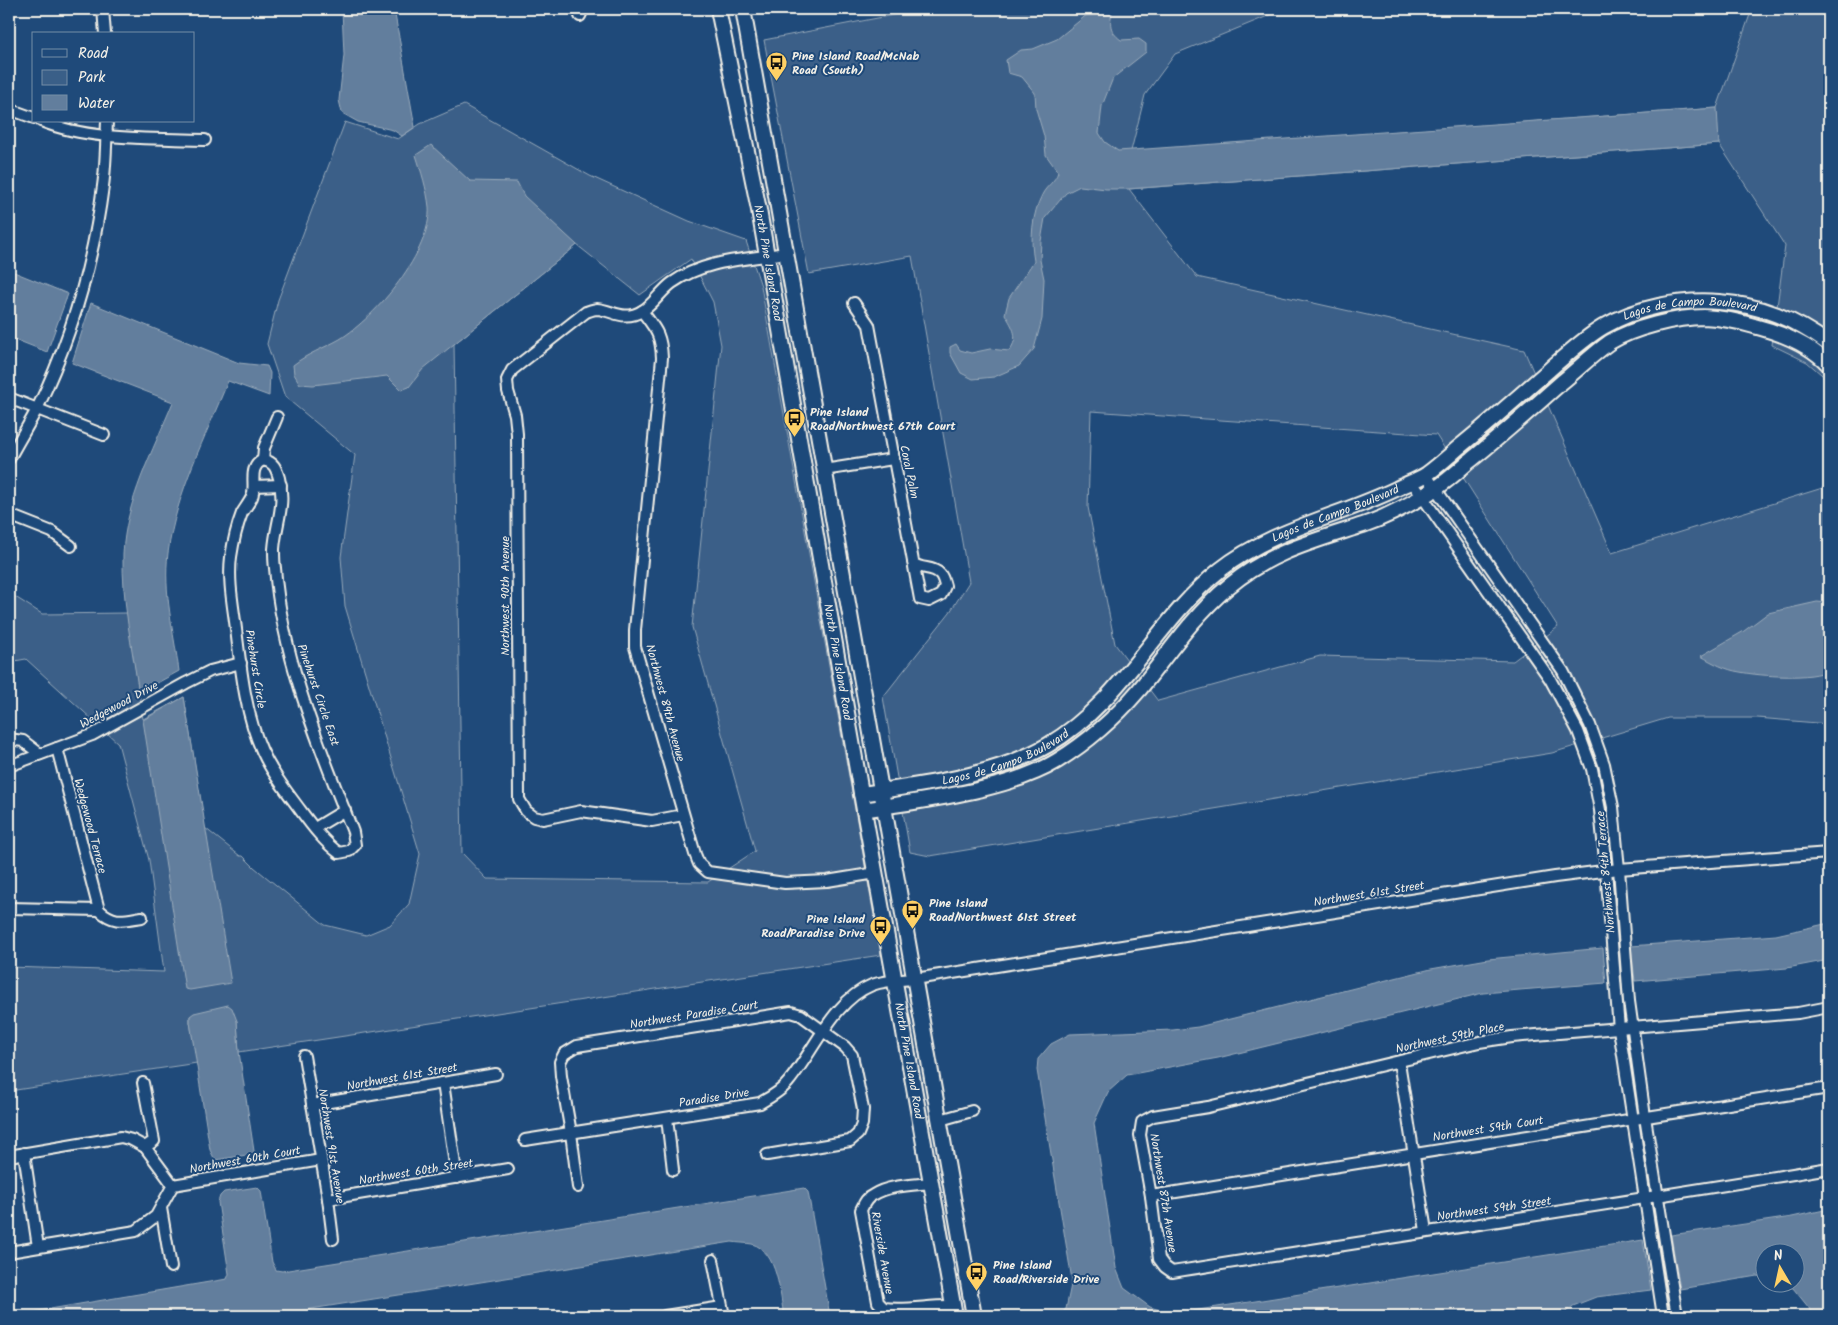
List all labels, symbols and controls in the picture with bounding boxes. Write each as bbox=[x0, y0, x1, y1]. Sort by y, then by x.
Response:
legend bbox=[32, 32, 195, 122]
text: Road bbox=[78, 42, 109, 66]
place label: Pine Island Road/McNab Road (South) bbox=[792, 47, 919, 80]
bus stop icon: Pine Island Road/McNab Road (South) bbox=[764, 51, 788, 82]
text: Park bbox=[78, 66, 106, 90]
text: Water bbox=[78, 92, 115, 116]
street label: North Pine Island Road bbox=[749, 203, 788, 324]
street label: Lagos de Campo Boulevard bbox=[1620, 292, 1760, 326]
place label: Pine Island Road/Northwest 67th Court bbox=[810, 403, 956, 436]
bus stop icon: Pine Island Road/Northwest 67th Court bbox=[782, 407, 806, 438]
street label: Coral Palm bbox=[894, 443, 924, 501]
street label: Lagos de Campo Boulevard bbox=[1268, 479, 1403, 547]
street label: Northwest 90th Avenue bbox=[496, 536, 515, 656]
street label: North Pine Island Road bbox=[819, 602, 858, 723]
street label: Pinehurst Circle bbox=[239, 628, 271, 710]
street label: Pinehurst Circle East bbox=[292, 641, 344, 749]
street label: Northwest 89th Avenue bbox=[640, 642, 690, 764]
street label: Wedgewood Drive bbox=[76, 676, 162, 734]
street label: Lagos de Campo Boulevard bbox=[940, 724, 1074, 790]
street label: Wedgewood Terrace bbox=[68, 776, 112, 876]
street label: Northwest 84th Terrace bbox=[1591, 810, 1621, 934]
street label: Northwest 61st Street bbox=[1312, 876, 1426, 912]
place label: Pine Island Road/Northwest 61st Street bbox=[929, 894, 1077, 927]
bus stop icon: Pine Island Road/Northwest 61st Street bbox=[901, 898, 925, 929]
place label: Pine Island Road/Paradise Drive bbox=[761, 910, 866, 943]
bus stop icon: Pine Island Road/Paradise Drive bbox=[869, 914, 893, 945]
street label: Northwest Paradise Court bbox=[629, 995, 760, 1035]
street label: North Pine Island Road bbox=[889, 1001, 929, 1122]
street label: Northwest 59th Place bbox=[1394, 1017, 1507, 1059]
street label: Northwest 61st Street bbox=[345, 1058, 459, 1096]
street label: Paradise Drive bbox=[677, 1083, 751, 1113]
street label: Northwest 91st Avenue bbox=[313, 1087, 350, 1205]
street label: Northwest 59th Court bbox=[1431, 1111, 1545, 1147]
street label: Northwest 87th Avenue bbox=[1144, 1132, 1182, 1255]
street label: Northwest 60th Court bbox=[188, 1141, 302, 1179]
street label: Northwest 60th Street bbox=[357, 1154, 475, 1190]
street label: Northwest 59th Street bbox=[1436, 1192, 1553, 1226]
street label: Riverside Avenue bbox=[865, 1210, 899, 1297]
north arrow bbox=[1756, 1242, 1806, 1292]
text: N bbox=[1772, 1245, 1784, 1268]
place label: Pine Island Road/Riverside Drive bbox=[993, 1256, 1099, 1289]
bus stop icon: Pine Island Road/Riverside Drive bbox=[965, 1260, 989, 1291]

